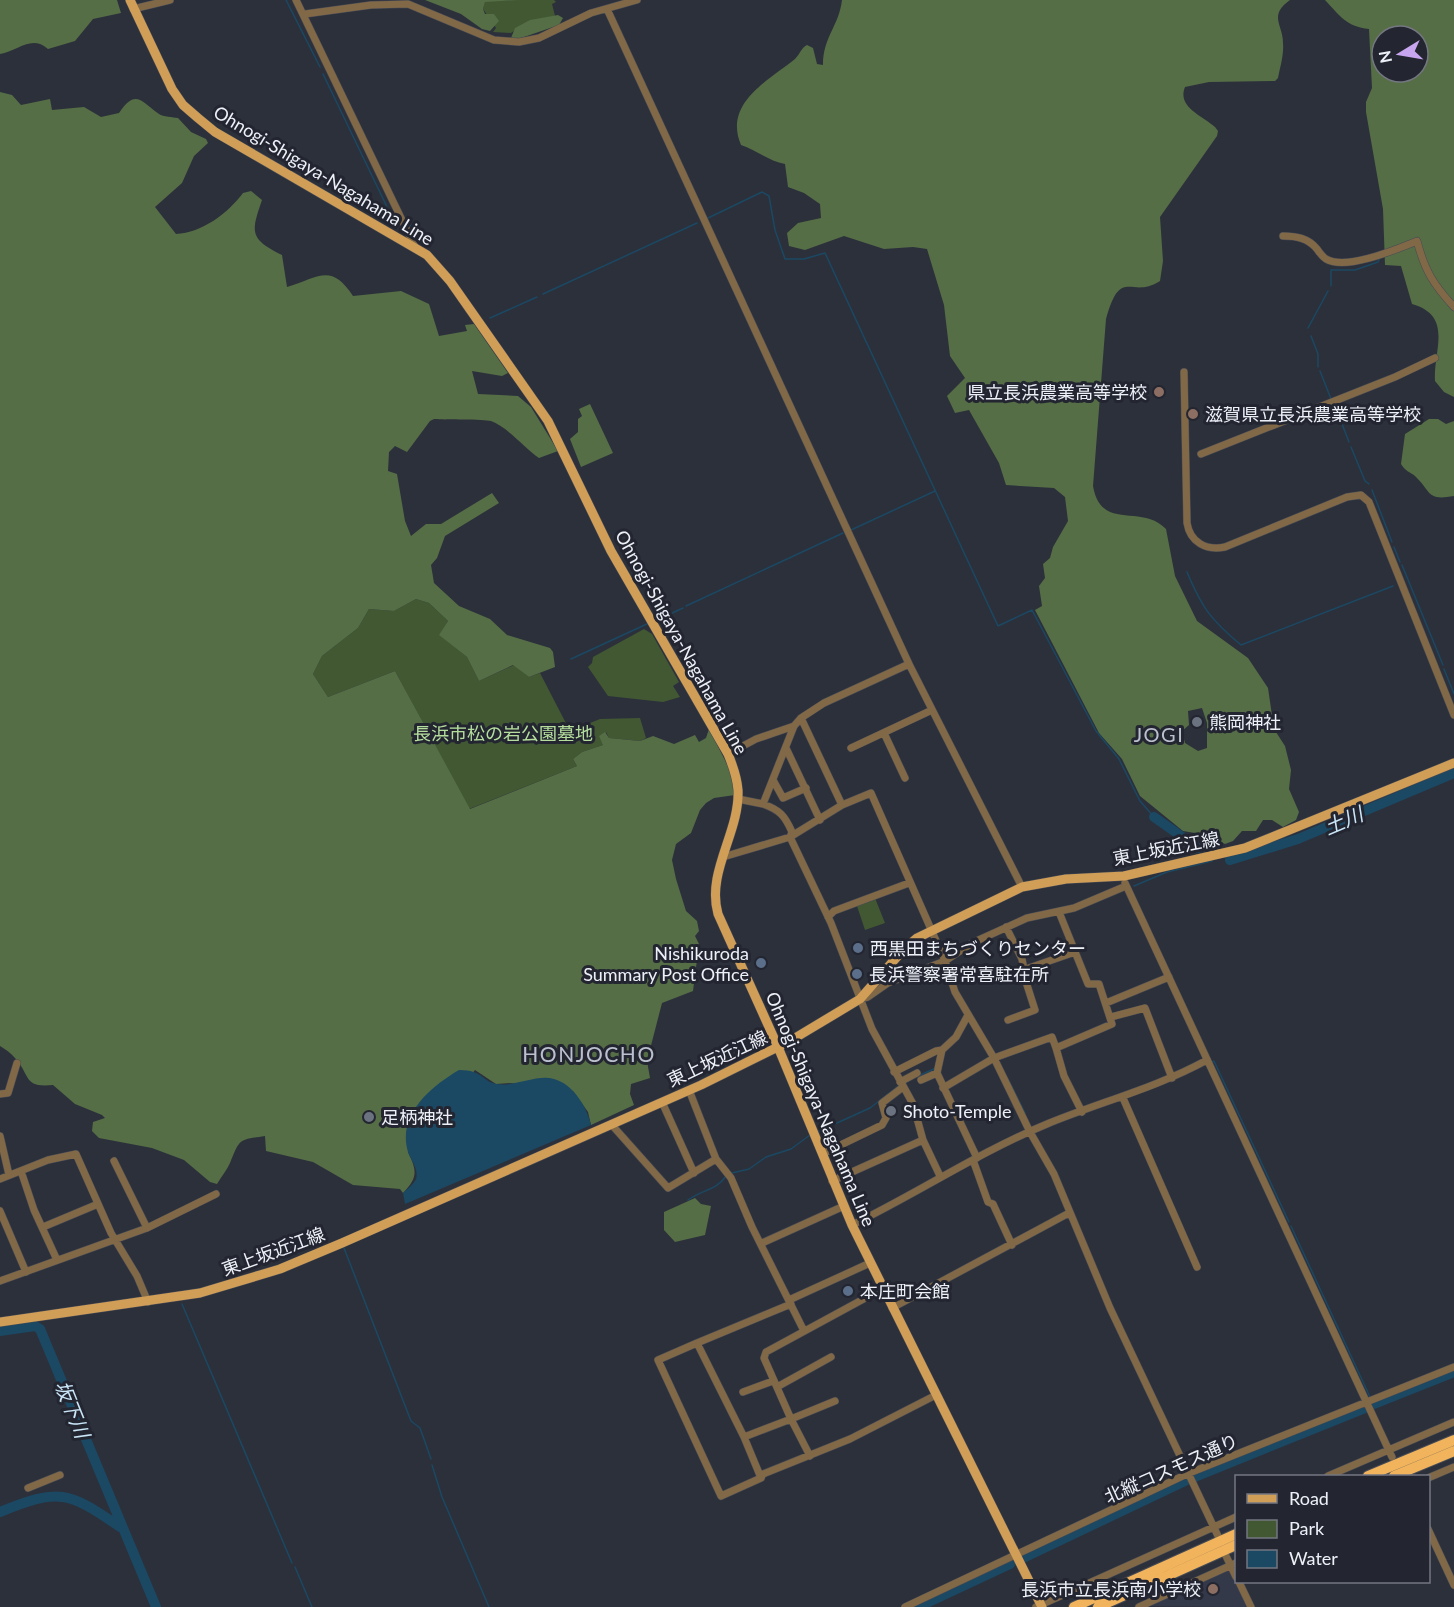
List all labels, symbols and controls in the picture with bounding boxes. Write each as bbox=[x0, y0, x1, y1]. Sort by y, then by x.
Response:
north arrow bbox=[1370, 24, 1430, 84]
text: N bbox=[1374, 49, 1395, 65]
street label: Ohnogi-Shigaya-Nagahama Line bbox=[210, 100, 438, 250]
place label: 県立長浜農業高等学校 bbox=[967, 381, 1147, 403]
marker: 県立長浜農業高等学校 bbox=[1152, 385, 1166, 399]
place label: 滋賀県立長浜農業高等学校 bbox=[1205, 403, 1421, 425]
marker: 滋賀県立長浜農業高等学校 bbox=[1186, 407, 1200, 421]
street label: Ohnogi-Shigaya-Nagahama Line bbox=[611, 526, 753, 758]
place label: 熊岡神社 bbox=[1209, 711, 1281, 733]
marker: 熊岡神社 bbox=[1190, 715, 1204, 729]
park label: 長浜市松の岩公園墓地 bbox=[413, 722, 593, 744]
district label: JOGI bbox=[1134, 722, 1184, 746]
water label: 土川 bbox=[1320, 800, 1368, 839]
street label: 東上坂近江線 bbox=[1111, 827, 1221, 869]
place label: 西黒田まちづくりセンター bbox=[870, 937, 1086, 959]
marker: 西黒田まちづくりセンター bbox=[851, 941, 865, 955]
place label: Nishikuroda Summary Post Office bbox=[583, 942, 749, 985]
marker: Nishikuroda Summary Post Office bbox=[754, 956, 768, 970]
place label: 長浜警察署常喜駐在所 bbox=[869, 963, 1049, 985]
marker: 長浜警察署常喜駐在所 bbox=[850, 967, 864, 981]
street label: Ohnogi-Shigaya-Nagahama Line bbox=[761, 988, 881, 1230]
street label: 東上坂近江線 bbox=[663, 1025, 771, 1091]
district label: HONJOCHO bbox=[522, 1041, 656, 1066]
place label: Shoto-Temple bbox=[903, 1100, 1012, 1122]
marker: Shoto-Temple bbox=[884, 1104, 898, 1118]
place label: 足柄神社 bbox=[381, 1106, 453, 1128]
marker: 足柄神社 bbox=[362, 1110, 376, 1124]
street label: 東上坂近江線 bbox=[218, 1222, 328, 1280]
place label: 本庄町会館 bbox=[860, 1280, 950, 1302]
marker: 本庄町会館 bbox=[841, 1284, 855, 1298]
water label: 坂下川 bbox=[51, 1377, 96, 1443]
street label: 北縦コスモス通り bbox=[1101, 1429, 1241, 1507]
legend bbox=[1235, 1475, 1430, 1583]
text: Road bbox=[1289, 1487, 1329, 1509]
text: Park bbox=[1289, 1517, 1325, 1539]
text: Water bbox=[1289, 1547, 1338, 1569]
place label: 長浜市立長浜南小学校 bbox=[1021, 1578, 1201, 1600]
marker: 長浜市立長浜南小学校 bbox=[1206, 1582, 1220, 1596]

